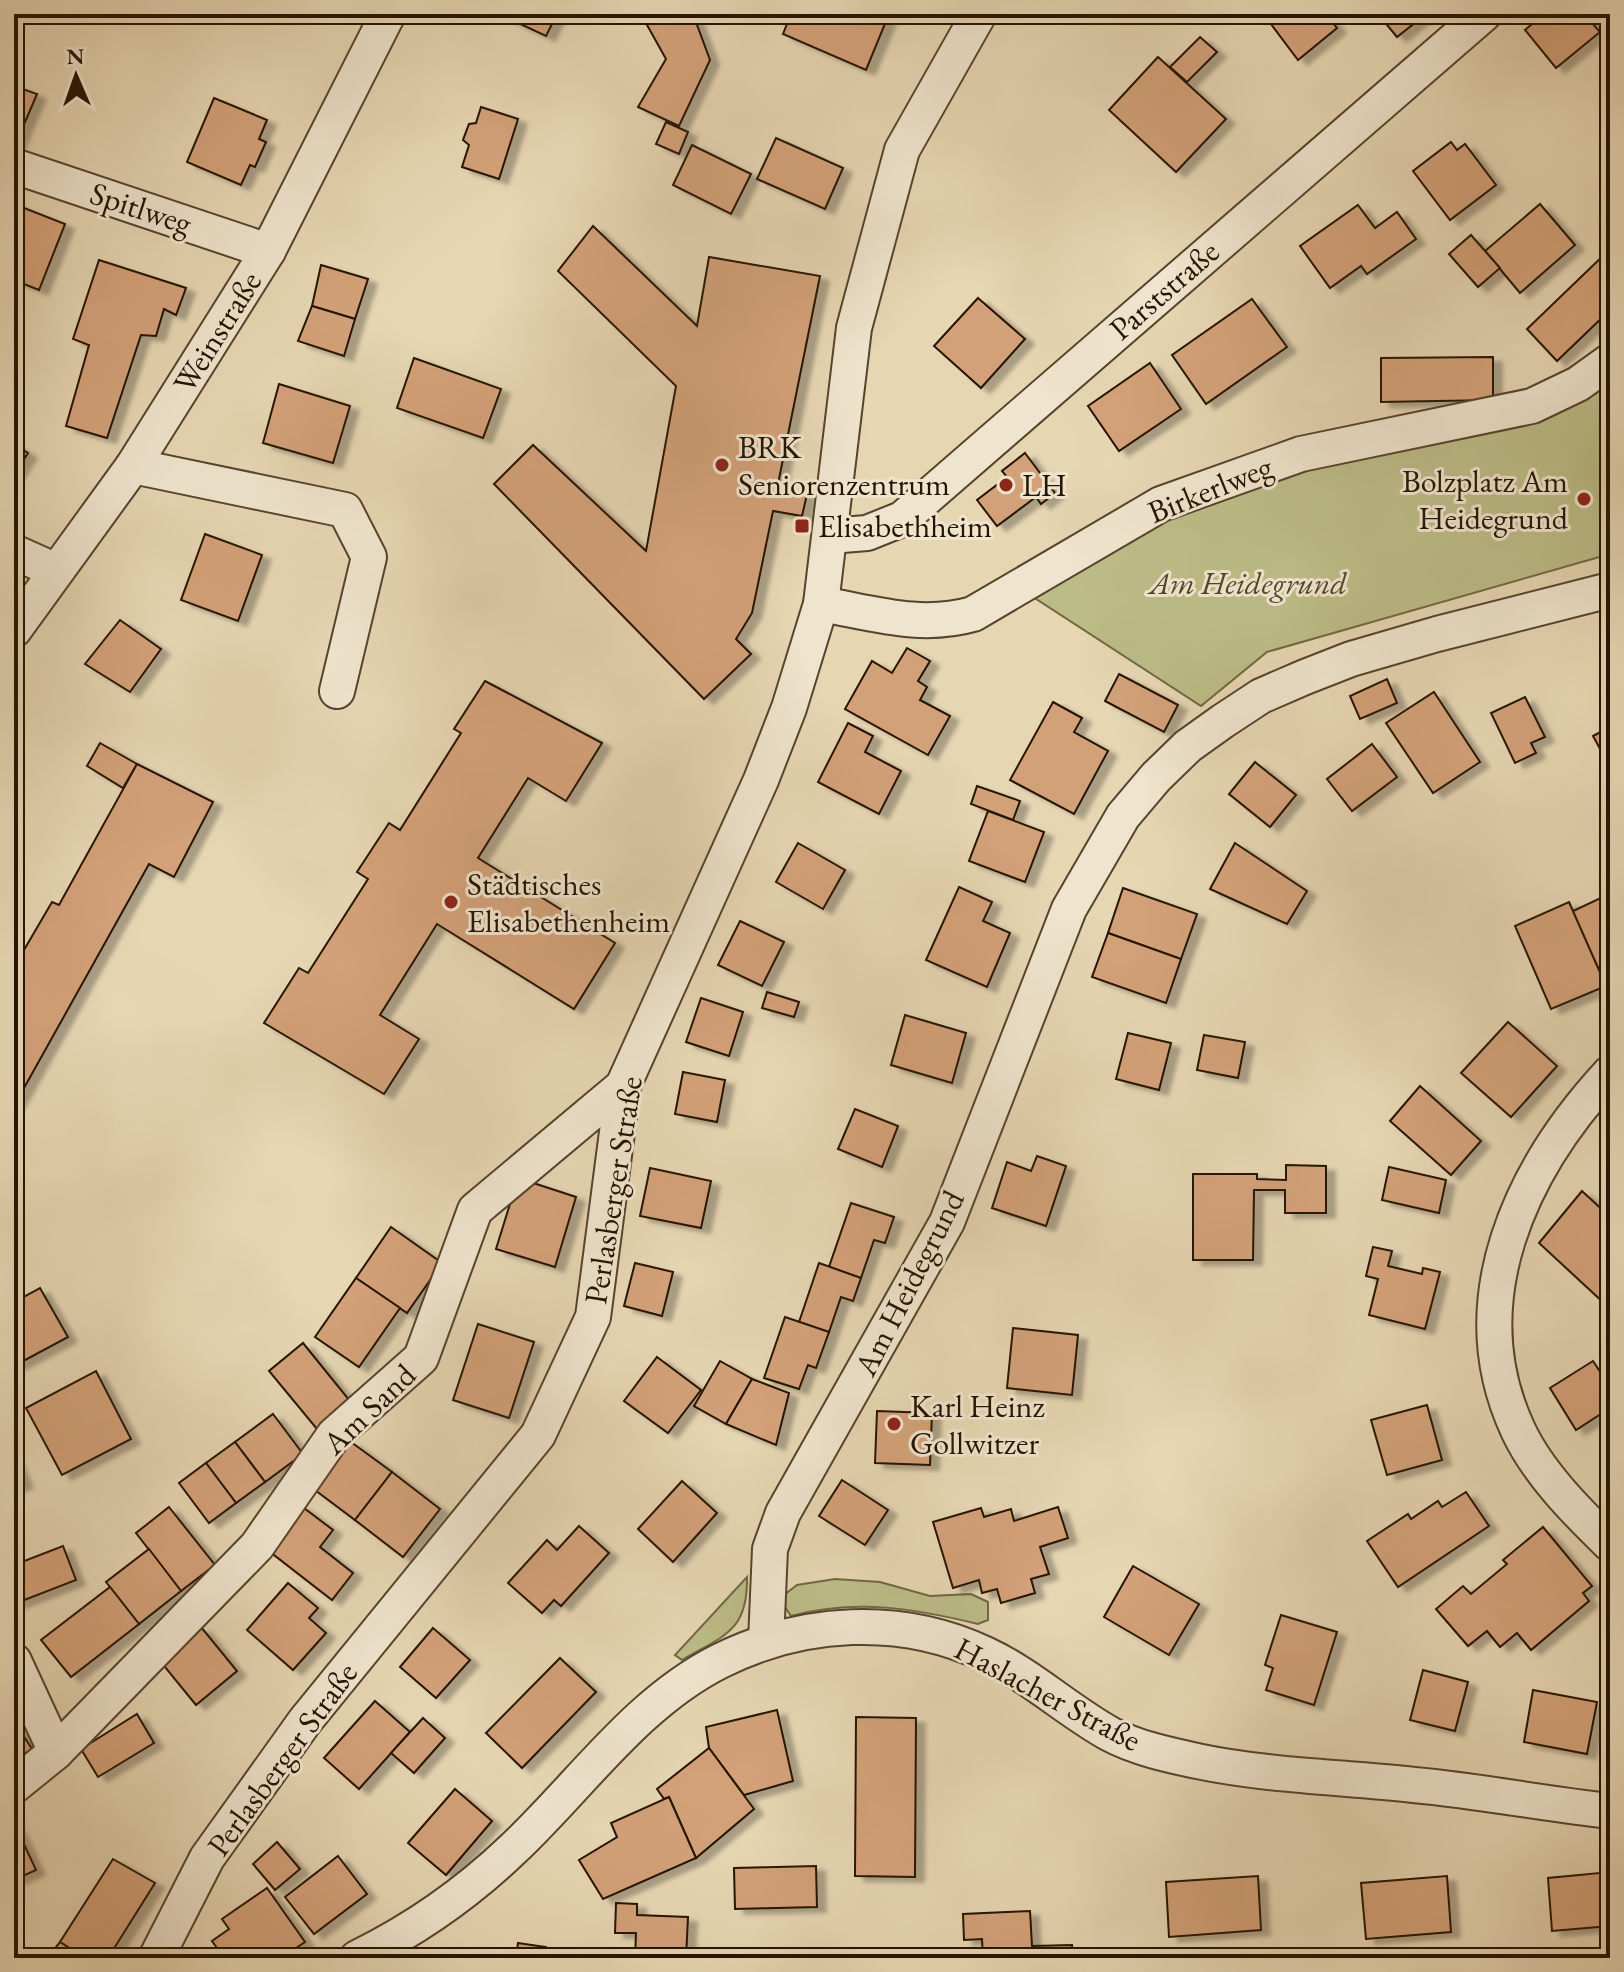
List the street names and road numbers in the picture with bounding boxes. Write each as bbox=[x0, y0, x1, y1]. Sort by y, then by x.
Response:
street label: Spitlweg bbox=[85, 172, 198, 244]
street label: Parststraße bbox=[1100, 231, 1228, 349]
street label: Weinstraße bbox=[163, 263, 271, 401]
street label: Birkerlweg bbox=[1142, 445, 1279, 533]
street label: Perlasberger Straße bbox=[574, 1073, 652, 1307]
street label: Am Heidegrund bbox=[844, 1182, 974, 1384]
street label: Am Sand bbox=[313, 1354, 425, 1464]
street label: Haslacher Straße bbox=[947, 1627, 1149, 1761]
street label: Perlasberger Straße bbox=[197, 1654, 367, 1864]

